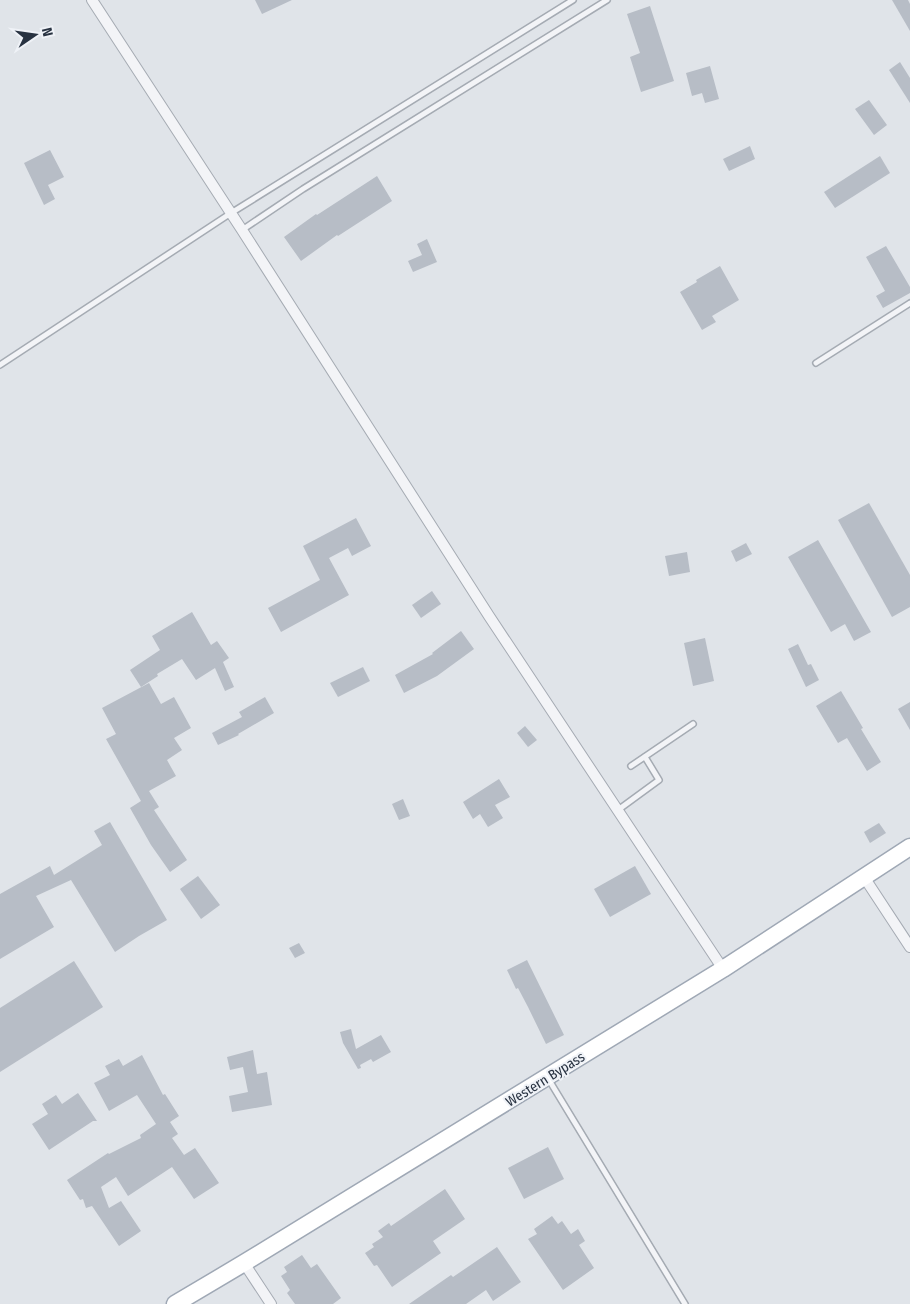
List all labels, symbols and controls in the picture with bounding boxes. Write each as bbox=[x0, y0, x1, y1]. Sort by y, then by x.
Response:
north arrow bbox=[10, 10, 60, 60]
text: N bbox=[38, 26, 56, 38]
street label: Western Bypass bbox=[503, 1048, 588, 1110]

